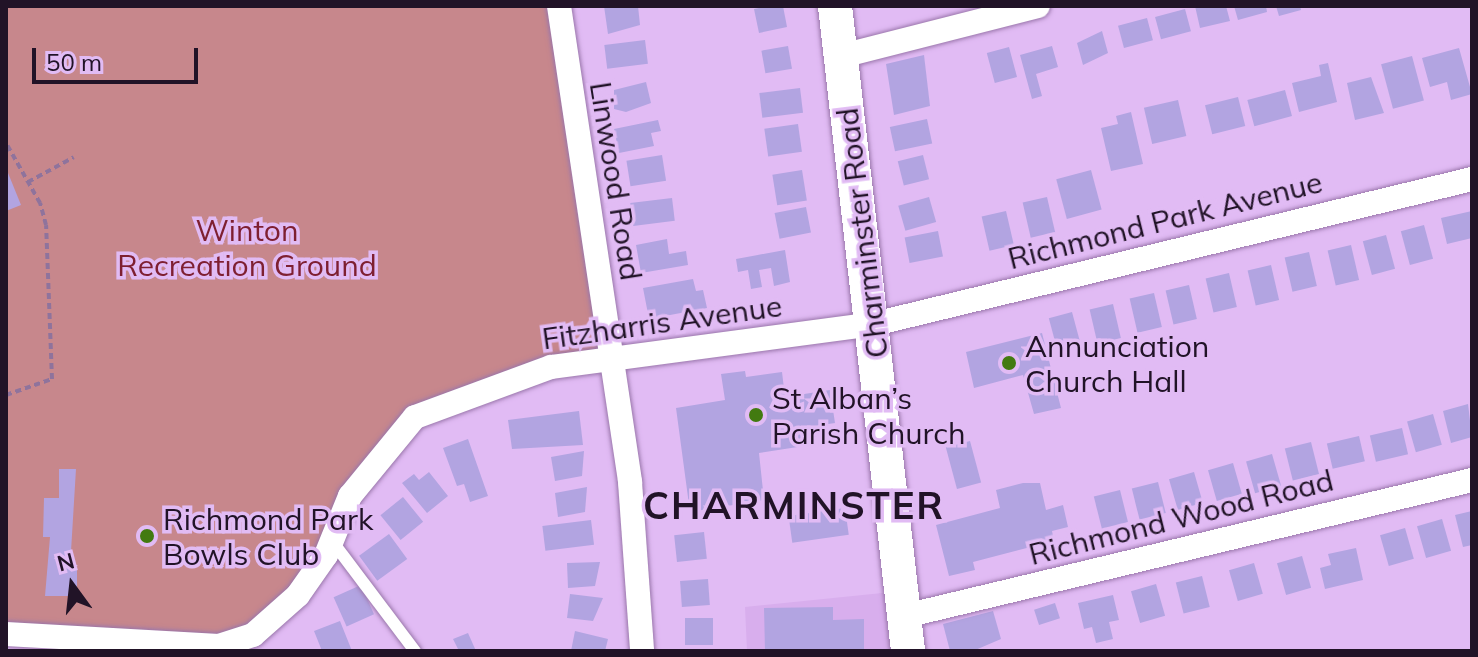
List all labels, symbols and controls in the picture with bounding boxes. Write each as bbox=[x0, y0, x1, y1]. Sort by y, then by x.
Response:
scale bar bbox=[36, 32, 202, 82]
text: 50 m bbox=[46, 47, 102, 77]
street label: Linwood Road bbox=[583, 79, 649, 283]
street label: Charminster Road bbox=[829, 106, 895, 360]
street label: Richmond Park Avenue bbox=[1004, 164, 1326, 276]
park label: Winton Recreation Ground bbox=[117, 212, 377, 282]
street label: Fitzharris Avenue bbox=[540, 287, 784, 357]
place label: Annunciation Church Hall bbox=[1025, 328, 1209, 398]
marker: Annunciation Church Hall bbox=[1000, 354, 1018, 372]
place label: St Alban’s Parish Church bbox=[772, 380, 966, 450]
marker: St Alban’s Parish Church bbox=[747, 406, 765, 424]
street label: Richmond Wood Road bbox=[1025, 462, 1337, 572]
district label: CHARMINSTER bbox=[643, 483, 945, 529]
place label: Richmond Park Bowls Club bbox=[163, 501, 373, 572]
marker: Richmond Park Bowls Club bbox=[138, 527, 156, 545]
north arrow bbox=[32, 545, 112, 625]
text: N bbox=[54, 546, 77, 577]

